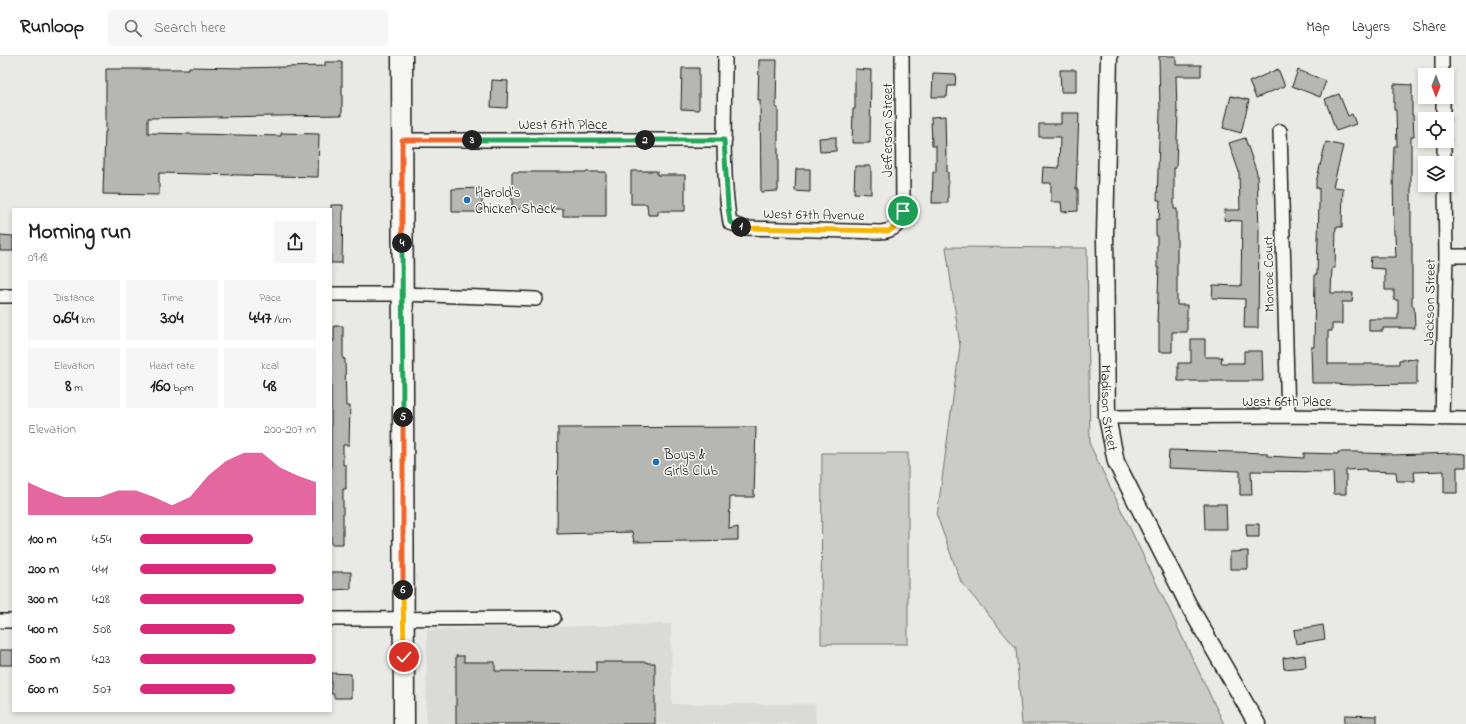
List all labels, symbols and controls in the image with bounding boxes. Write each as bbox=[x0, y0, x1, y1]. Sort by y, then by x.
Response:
search box bbox=[108, 10, 388, 46]
text: Runloop bbox=[20, 14, 84, 41]
icon: search bbox=[122, 17, 144, 39]
text: Search here bbox=[154, 17, 226, 39]
text: Map bbox=[1306, 17, 1330, 38]
text: Layers bbox=[1352, 17, 1390, 38]
text: Share bbox=[1412, 17, 1446, 38]
north arrow bbox=[1418, 68, 1454, 104]
map controls bbox=[1418, 68, 1454, 192]
street label: Jefferson Street bbox=[878, 83, 899, 177]
button: locate bbox=[1418, 112, 1454, 148]
street label: West 67th Place bbox=[519, 115, 608, 136]
pin: 3 bbox=[462, 130, 482, 150]
pin: 2 bbox=[635, 130, 655, 150]
text: 3 bbox=[470, 132, 474, 148]
text: 2 bbox=[642, 132, 648, 148]
button: layers bbox=[1418, 156, 1454, 192]
place label: Harold's Chicken Shack bbox=[475, 183, 557, 220]
pin bbox=[886, 194, 920, 228]
marker: Harold's Chicken Shack bbox=[462, 195, 472, 205]
icon: arrive bbox=[892, 200, 914, 222]
street label: West 67th Avenue bbox=[763, 204, 865, 227]
text: Morning run bbox=[28, 217, 131, 249]
pin: 1 bbox=[731, 217, 751, 237]
text: 1 bbox=[739, 219, 743, 235]
button: share bbox=[274, 221, 316, 263]
pin: 4 bbox=[392, 233, 412, 253]
text: 4 bbox=[400, 235, 404, 251]
street label: Monroe Court bbox=[1258, 235, 1281, 312]
text: 09:18 bbox=[28, 248, 48, 267]
street label: Jackson Street bbox=[1419, 258, 1442, 346]
text: Distance bbox=[54, 290, 94, 306]
text: Time bbox=[161, 290, 183, 306]
text: Pace bbox=[259, 290, 281, 306]
text: 0.64 bbox=[53, 306, 79, 331]
text: 3:04 bbox=[161, 306, 183, 331]
text: 4:47 bbox=[249, 306, 271, 331]
text: km bbox=[79, 312, 95, 328]
text: /km bbox=[271, 312, 291, 328]
text: Elevation bbox=[54, 358, 94, 374]
text: Heart rate bbox=[149, 358, 195, 374]
text: kcal bbox=[261, 358, 279, 374]
street label: Madison Street bbox=[1094, 365, 1123, 453]
text: 8 bbox=[65, 374, 72, 399]
text: 160 bbox=[150, 374, 171, 399]
text: 48 bbox=[263, 374, 277, 399]
text: m bbox=[72, 380, 83, 396]
text: bpm bbox=[171, 380, 194, 396]
street label: West 66th Place bbox=[1242, 392, 1332, 413]
pin: 5 bbox=[393, 407, 413, 427]
text: 5 bbox=[400, 409, 406, 425]
text: Elevation bbox=[28, 420, 76, 439]
text: 200–207 m bbox=[264, 420, 316, 439]
place label: Boys & Girls Club bbox=[663, 445, 719, 482]
marker: Boys & Girls Club bbox=[651, 457, 661, 467]
text: 100 m bbox=[28, 530, 57, 549]
text: 4:54 bbox=[92, 530, 111, 549]
text: 200 m bbox=[28, 560, 59, 579]
text: 4:41 bbox=[92, 560, 108, 579]
pin: 6 bbox=[393, 580, 413, 600]
text: 6 bbox=[401, 582, 405, 598]
text: 300 m bbox=[28, 590, 58, 609]
text: 4:28 bbox=[92, 590, 110, 609]
text: 400 m bbox=[28, 620, 58, 639]
text: 5:08 bbox=[92, 620, 111, 639]
pin bbox=[387, 640, 421, 674]
icon: check bbox=[393, 646, 415, 668]
text: 500 m bbox=[28, 650, 60, 669]
text: 4:23 bbox=[92, 650, 110, 669]
text: 600 m bbox=[28, 680, 58, 699]
text: 5:07 bbox=[92, 680, 112, 699]

